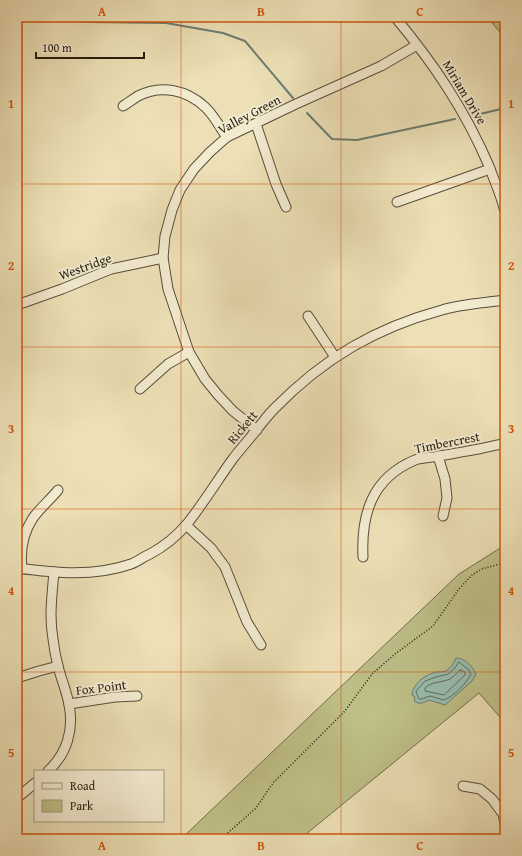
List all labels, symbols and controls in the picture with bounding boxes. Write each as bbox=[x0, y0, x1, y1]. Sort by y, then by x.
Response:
text: A bbox=[98, 2, 107, 21]
text: B bbox=[257, 2, 265, 21]
text: C bbox=[416, 2, 424, 21]
scale bar bbox=[36, 34, 144, 60]
text: 100 m bbox=[42, 39, 72, 56]
street label: Miriam Drive bbox=[438, 56, 491, 128]
street label: Valley Green bbox=[214, 90, 285, 139]
text: 1 bbox=[8, 94, 14, 113]
text: 1 bbox=[508, 94, 514, 113]
street label: Westridge bbox=[56, 248, 114, 285]
text: 2 bbox=[8, 256, 15, 275]
text: 2 bbox=[508, 256, 515, 275]
street label: Rickett bbox=[223, 406, 262, 448]
text: 3 bbox=[8, 419, 14, 438]
text: 3 bbox=[508, 419, 514, 438]
street label: Timbercrest bbox=[413, 427, 482, 458]
text: 4 bbox=[8, 581, 15, 600]
text: 4 bbox=[508, 581, 515, 600]
street label: Fox Point bbox=[75, 675, 128, 700]
text: 5 bbox=[8, 743, 15, 762]
text: 5 bbox=[508, 743, 515, 762]
legend bbox=[34, 770, 164, 822]
text: Road bbox=[70, 777, 96, 794]
text: Park bbox=[70, 797, 94, 814]
text: A bbox=[98, 836, 107, 855]
text: B bbox=[257, 836, 265, 855]
text: C bbox=[416, 836, 424, 855]

